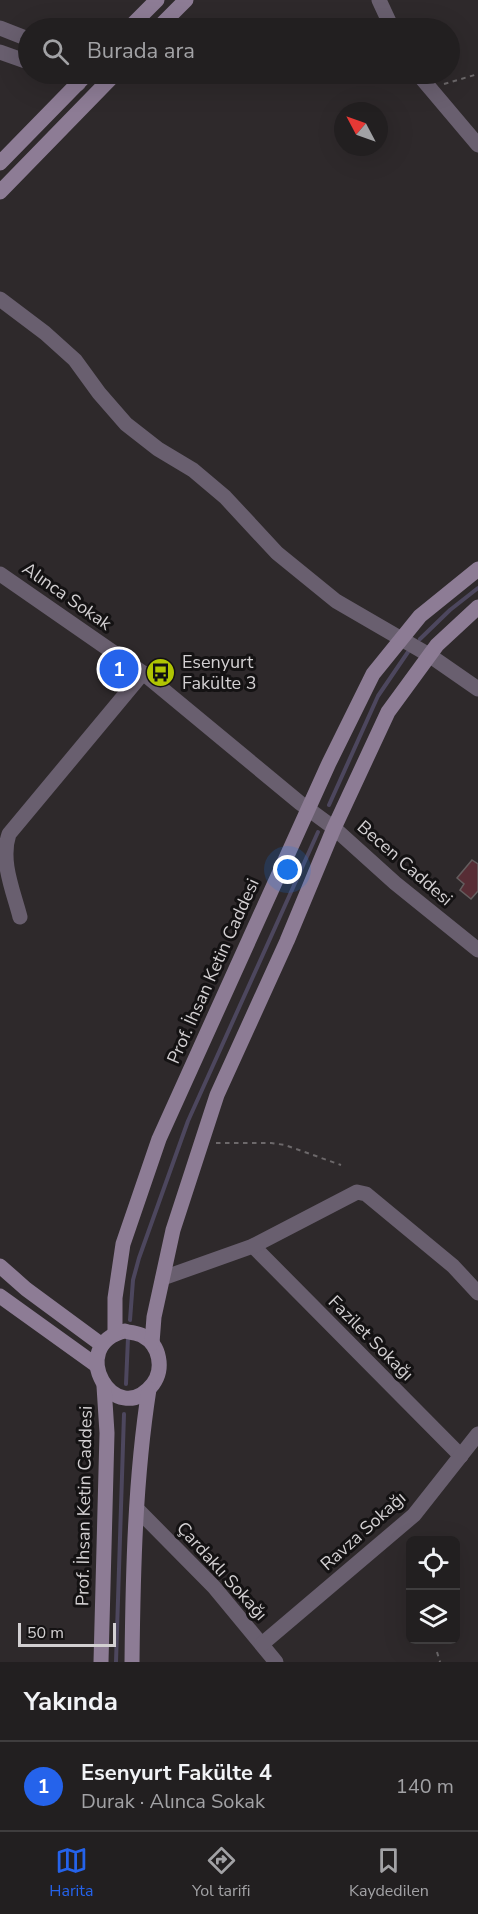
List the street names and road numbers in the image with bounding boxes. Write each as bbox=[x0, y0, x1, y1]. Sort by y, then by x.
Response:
street label: Alınca Sokak bbox=[18, 556, 117, 636]
street label: Becen Caddesi bbox=[352, 815, 458, 911]
street label: Prof. İhsan Ketin Caddesi bbox=[161, 875, 265, 1067]
street label: Fazilet Sokağı bbox=[323, 1290, 419, 1386]
street label: Prof. İhsan Ketin Caddesi bbox=[70, 1406, 98, 1606]
street label: Ravza Sokağı bbox=[315, 1486, 411, 1576]
street label: Çardaklı Sokağı bbox=[171, 1516, 273, 1626]

